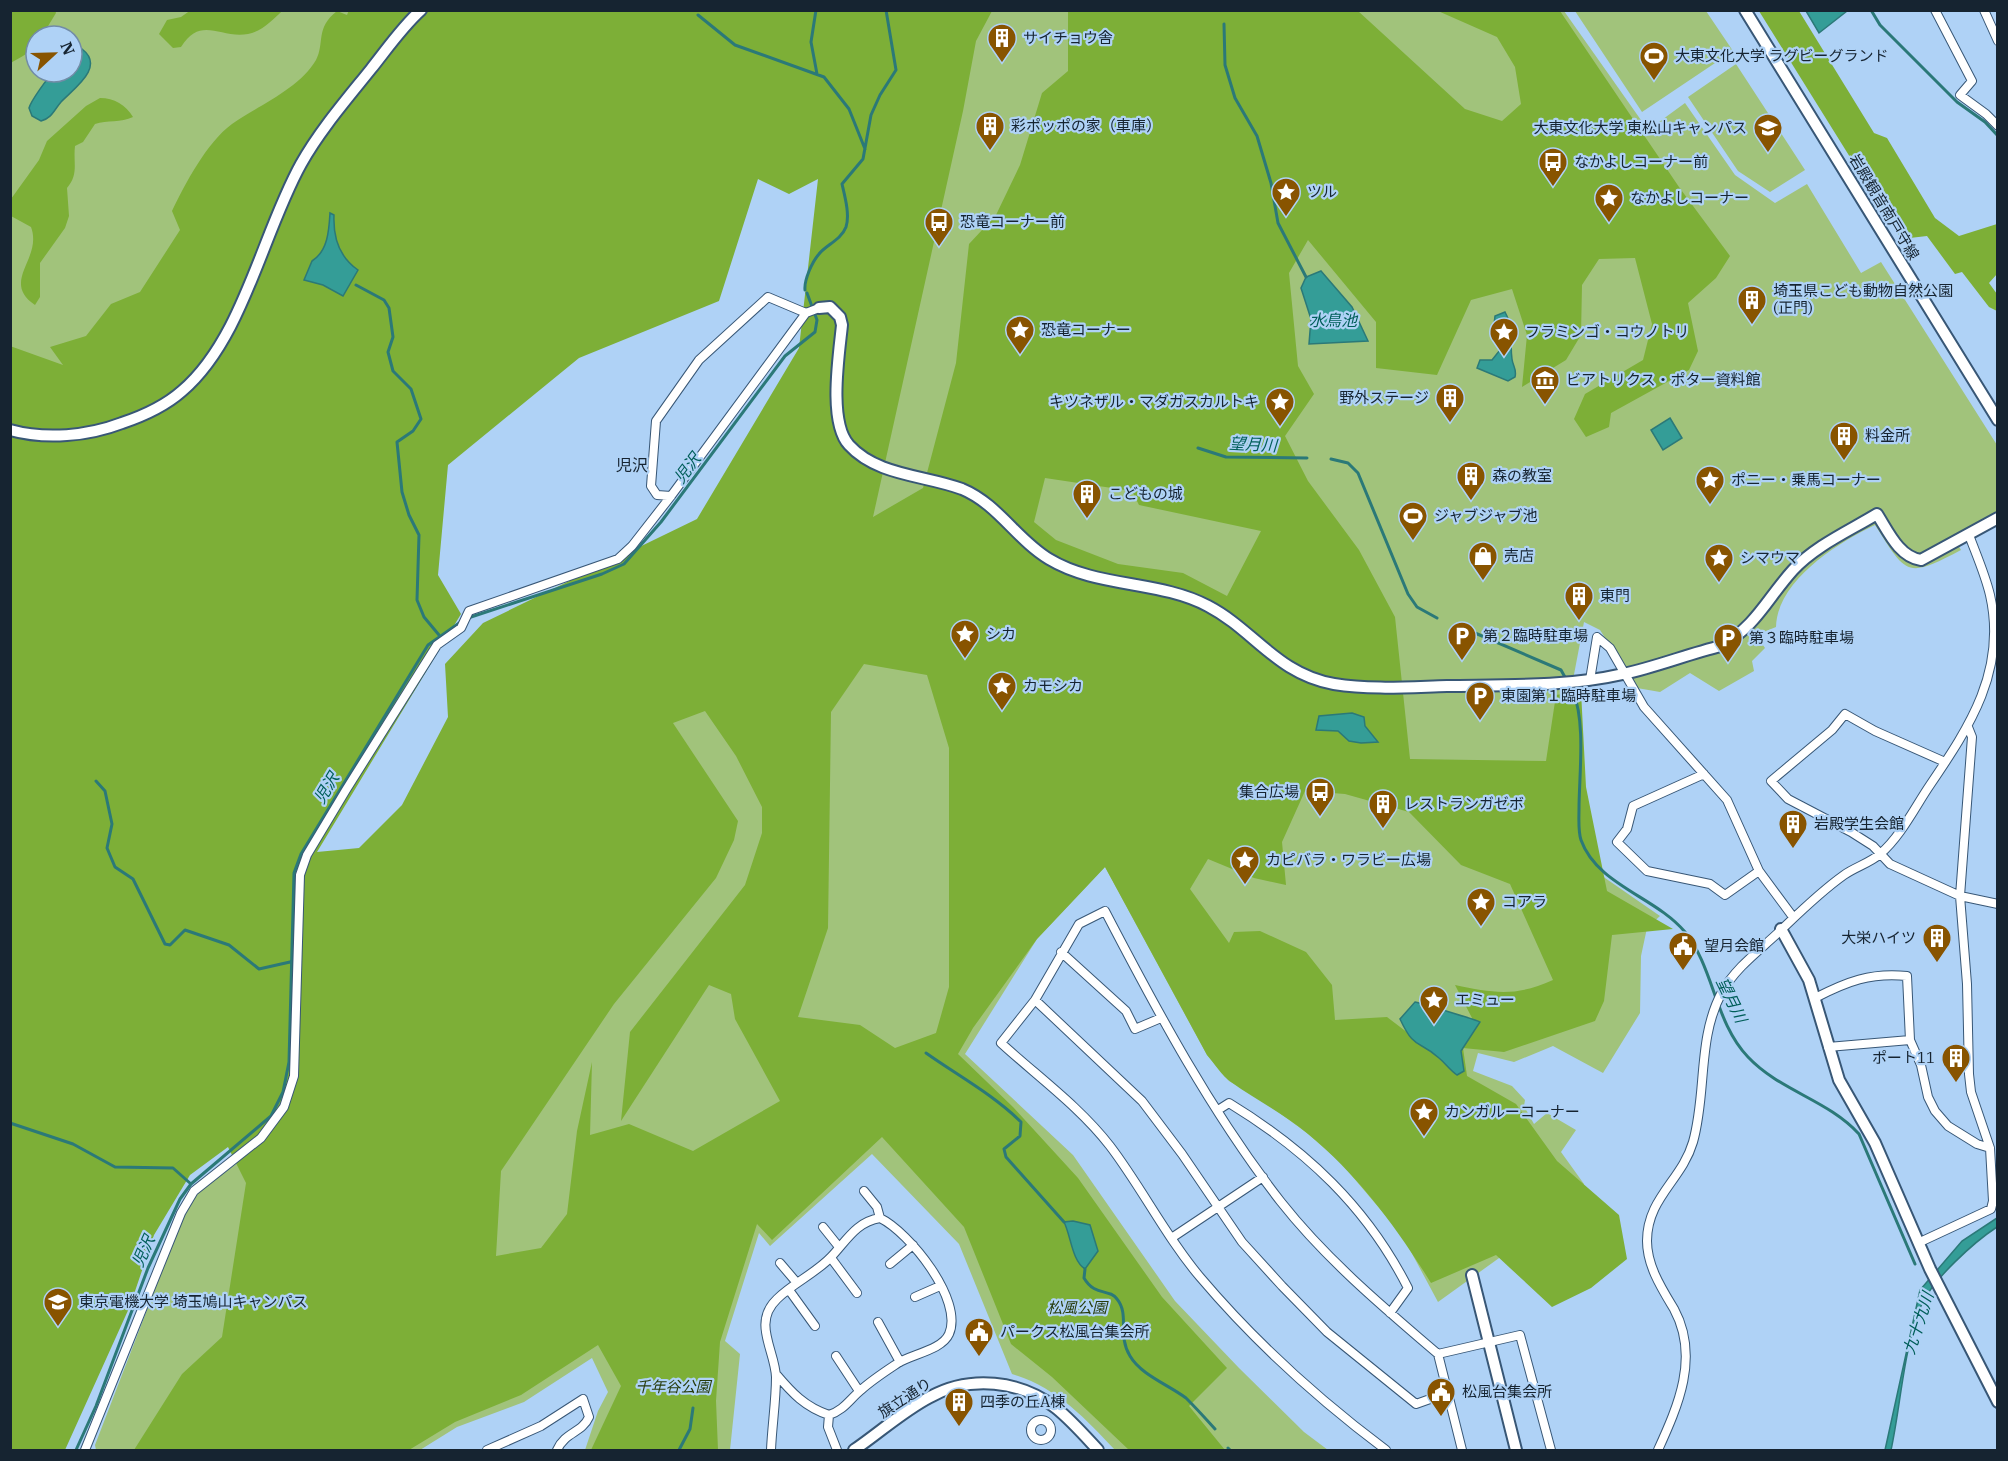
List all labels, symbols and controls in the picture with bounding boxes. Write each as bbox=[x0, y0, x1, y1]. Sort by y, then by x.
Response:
building icon: サイチョウ舎 bbox=[986, 22, 1018, 64]
north arrow bbox=[24, 24, 84, 84]
place label: サイチョウ舎 bbox=[1023, 28, 1113, 47]
text: N bbox=[56, 39, 80, 58]
sports icon: 大東文化大学 ラグビーグランド bbox=[1638, 40, 1670, 82]
place label: 大東文化大学 ラグビーグランド bbox=[1675, 46, 1888, 65]
building icon: 彩ポッポの家（車庫） bbox=[974, 110, 1006, 152]
school or university icon: 大東文化大学 東松山キャンパス bbox=[1752, 112, 1784, 154]
place label: 彩ポッポの家（車庫） bbox=[1011, 116, 1161, 135]
place label: 大東文化大学 東松山キャンパス bbox=[1534, 118, 1747, 137]
bus stop icon: なかよしコーナー前 bbox=[1537, 146, 1569, 188]
street label: 岩殿観音南戸守線 bbox=[1845, 150, 1923, 263]
place label: なかよしコーナー前 bbox=[1574, 152, 1708, 171]
place icon: ツル bbox=[1270, 176, 1302, 218]
place label: ツル bbox=[1307, 182, 1337, 201]
place icon: なかよしコーナー bbox=[1593, 182, 1625, 224]
place label: なかよしコーナー bbox=[1630, 188, 1749, 207]
bus stop icon: 恐竜コーナー前 bbox=[923, 206, 955, 248]
place label: 恐竜コーナー前 bbox=[960, 212, 1065, 231]
place label: 埼玉県こども動物自然公園 (正門) bbox=[1773, 281, 1953, 317]
building icon: 埼玉県こども動物自然公園 (正門) bbox=[1736, 284, 1768, 326]
water label: 水鳥池 bbox=[1309, 310, 1359, 330]
place icon: 恐竜コーナー bbox=[1004, 314, 1036, 356]
place icon: フラミンゴ・コウノトリ bbox=[1488, 316, 1520, 358]
place label: 恐竜コーナー bbox=[1041, 320, 1131, 339]
place label: フラミンゴ・コウノトリ bbox=[1525, 322, 1689, 341]
museum icon: ビアトリクス・ポター資料館 bbox=[1529, 364, 1561, 406]
place label: ビアトリクス・ポター資料館 bbox=[1566, 370, 1761, 389]
building icon: 野外ステージ bbox=[1434, 382, 1466, 424]
place icon: キツネザル・マダガスカルトキ bbox=[1264, 386, 1296, 428]
place label: 野外ステージ bbox=[1339, 388, 1429, 407]
place label: キツネザル・マダガスカルトキ bbox=[1049, 392, 1259, 411]
building icon: 料金所 bbox=[1828, 420, 1860, 462]
place label: 料金所 bbox=[1865, 426, 1910, 445]
water label: 望月川 bbox=[1229, 433, 1279, 455]
water label: 児沢 bbox=[669, 448, 706, 487]
district label: 児沢 bbox=[616, 455, 648, 475]
building icon: 森の教室 bbox=[1455, 460, 1487, 502]
place icon: ポニー・乗馬コーナー bbox=[1694, 464, 1726, 506]
place label: 森の教室 bbox=[1492, 466, 1552, 485]
place label: ポニー・乗馬コーナー bbox=[1731, 470, 1881, 489]
building icon: こどもの城 bbox=[1071, 478, 1103, 520]
place label: こどもの城 bbox=[1108, 484, 1183, 503]
sports icon: ジャブジャブ池 bbox=[1397, 500, 1429, 542]
place label: ジャブジャブ池 bbox=[1434, 506, 1538, 525]
shop icon: 売店 bbox=[1467, 540, 1499, 582]
place icon: シマウマ bbox=[1703, 542, 1735, 584]
place label: 売店 bbox=[1504, 546, 1534, 565]
place label: シマウマ bbox=[1740, 548, 1800, 567]
building icon: 東門 bbox=[1563, 580, 1595, 622]
place label: 東門 bbox=[1600, 586, 1630, 605]
place icon: シカ bbox=[949, 618, 981, 660]
parking icon: 第２臨時駐車場 bbox=[1446, 620, 1478, 662]
parking icon: 第３臨時駐車場 bbox=[1712, 622, 1744, 664]
place label: シカ bbox=[986, 624, 1016, 643]
place label: 第２臨時駐車場 bbox=[1483, 626, 1588, 645]
place label: 第３臨時駐車場 bbox=[1749, 628, 1854, 647]
place icon: カモシカ bbox=[986, 670, 1018, 712]
place label: カモシカ bbox=[1023, 676, 1083, 695]
parking icon: 東園第１臨時駐車場 bbox=[1464, 680, 1496, 722]
place label: 東園第１臨時駐車場 bbox=[1501, 686, 1636, 705]
water label: 児沢 bbox=[309, 767, 344, 807]
bus stop icon: 集合広場 bbox=[1304, 776, 1336, 818]
place label: 集合広場 bbox=[1239, 782, 1299, 801]
building icon: レストランガゼボ bbox=[1367, 788, 1399, 830]
place label: レストランガゼボ bbox=[1404, 794, 1524, 813]
building icon: 岩殿学生会館 bbox=[1777, 808, 1809, 850]
place label: 岩殿学生会館 bbox=[1814, 814, 1904, 833]
place icon: カピバラ・ワラビー広場 bbox=[1229, 844, 1261, 886]
place label: カピバラ・ワラビー広場 bbox=[1266, 850, 1431, 869]
place icon: コアラ bbox=[1465, 886, 1497, 928]
place label: コアラ bbox=[1502, 892, 1547, 911]
building icon: 大栄ハイツ bbox=[1921, 922, 1953, 964]
place label: 大栄ハイツ bbox=[1841, 928, 1916, 947]
public building icon: 望月会館 bbox=[1667, 930, 1699, 972]
place label: 望月会館 bbox=[1704, 936, 1764, 955]
water label: 望月川 bbox=[1712, 974, 1752, 1028]
place icon: エミュー bbox=[1418, 984, 1450, 1026]
place label: エミュー bbox=[1455, 990, 1515, 1009]
building icon: ポート11 bbox=[1940, 1042, 1972, 1084]
place label: ポート11 bbox=[1872, 1048, 1935, 1067]
place icon: カンガルーコーナー bbox=[1408, 1096, 1440, 1138]
place label: カンガルーコーナー bbox=[1445, 1102, 1580, 1121]
water label: 児沢 bbox=[127, 1230, 159, 1270]
school or university icon: 東京電機大学 埼玉鳩山キャンパス bbox=[42, 1286, 74, 1328]
water label: 九十九川 bbox=[1899, 1288, 1938, 1357]
place label: 東京電機大学 埼玉鳩山キャンパス bbox=[79, 1292, 307, 1311]
park label: 松風公園 bbox=[1047, 1298, 1109, 1317]
public building icon: パークス松風台集会所 bbox=[963, 1316, 995, 1358]
place label: パークス松風台集会所 bbox=[1000, 1322, 1150, 1341]
street label: 旗立通り bbox=[874, 1373, 935, 1422]
public building icon: 松風台集会所 bbox=[1425, 1376, 1457, 1418]
park label: 千年谷公園 bbox=[635, 1377, 712, 1396]
place label: 松風台集会所 bbox=[1462, 1382, 1552, 1401]
building icon: 四季の丘A棟 bbox=[943, 1386, 975, 1428]
place label: 四季の丘A棟 bbox=[980, 1392, 1065, 1411]

